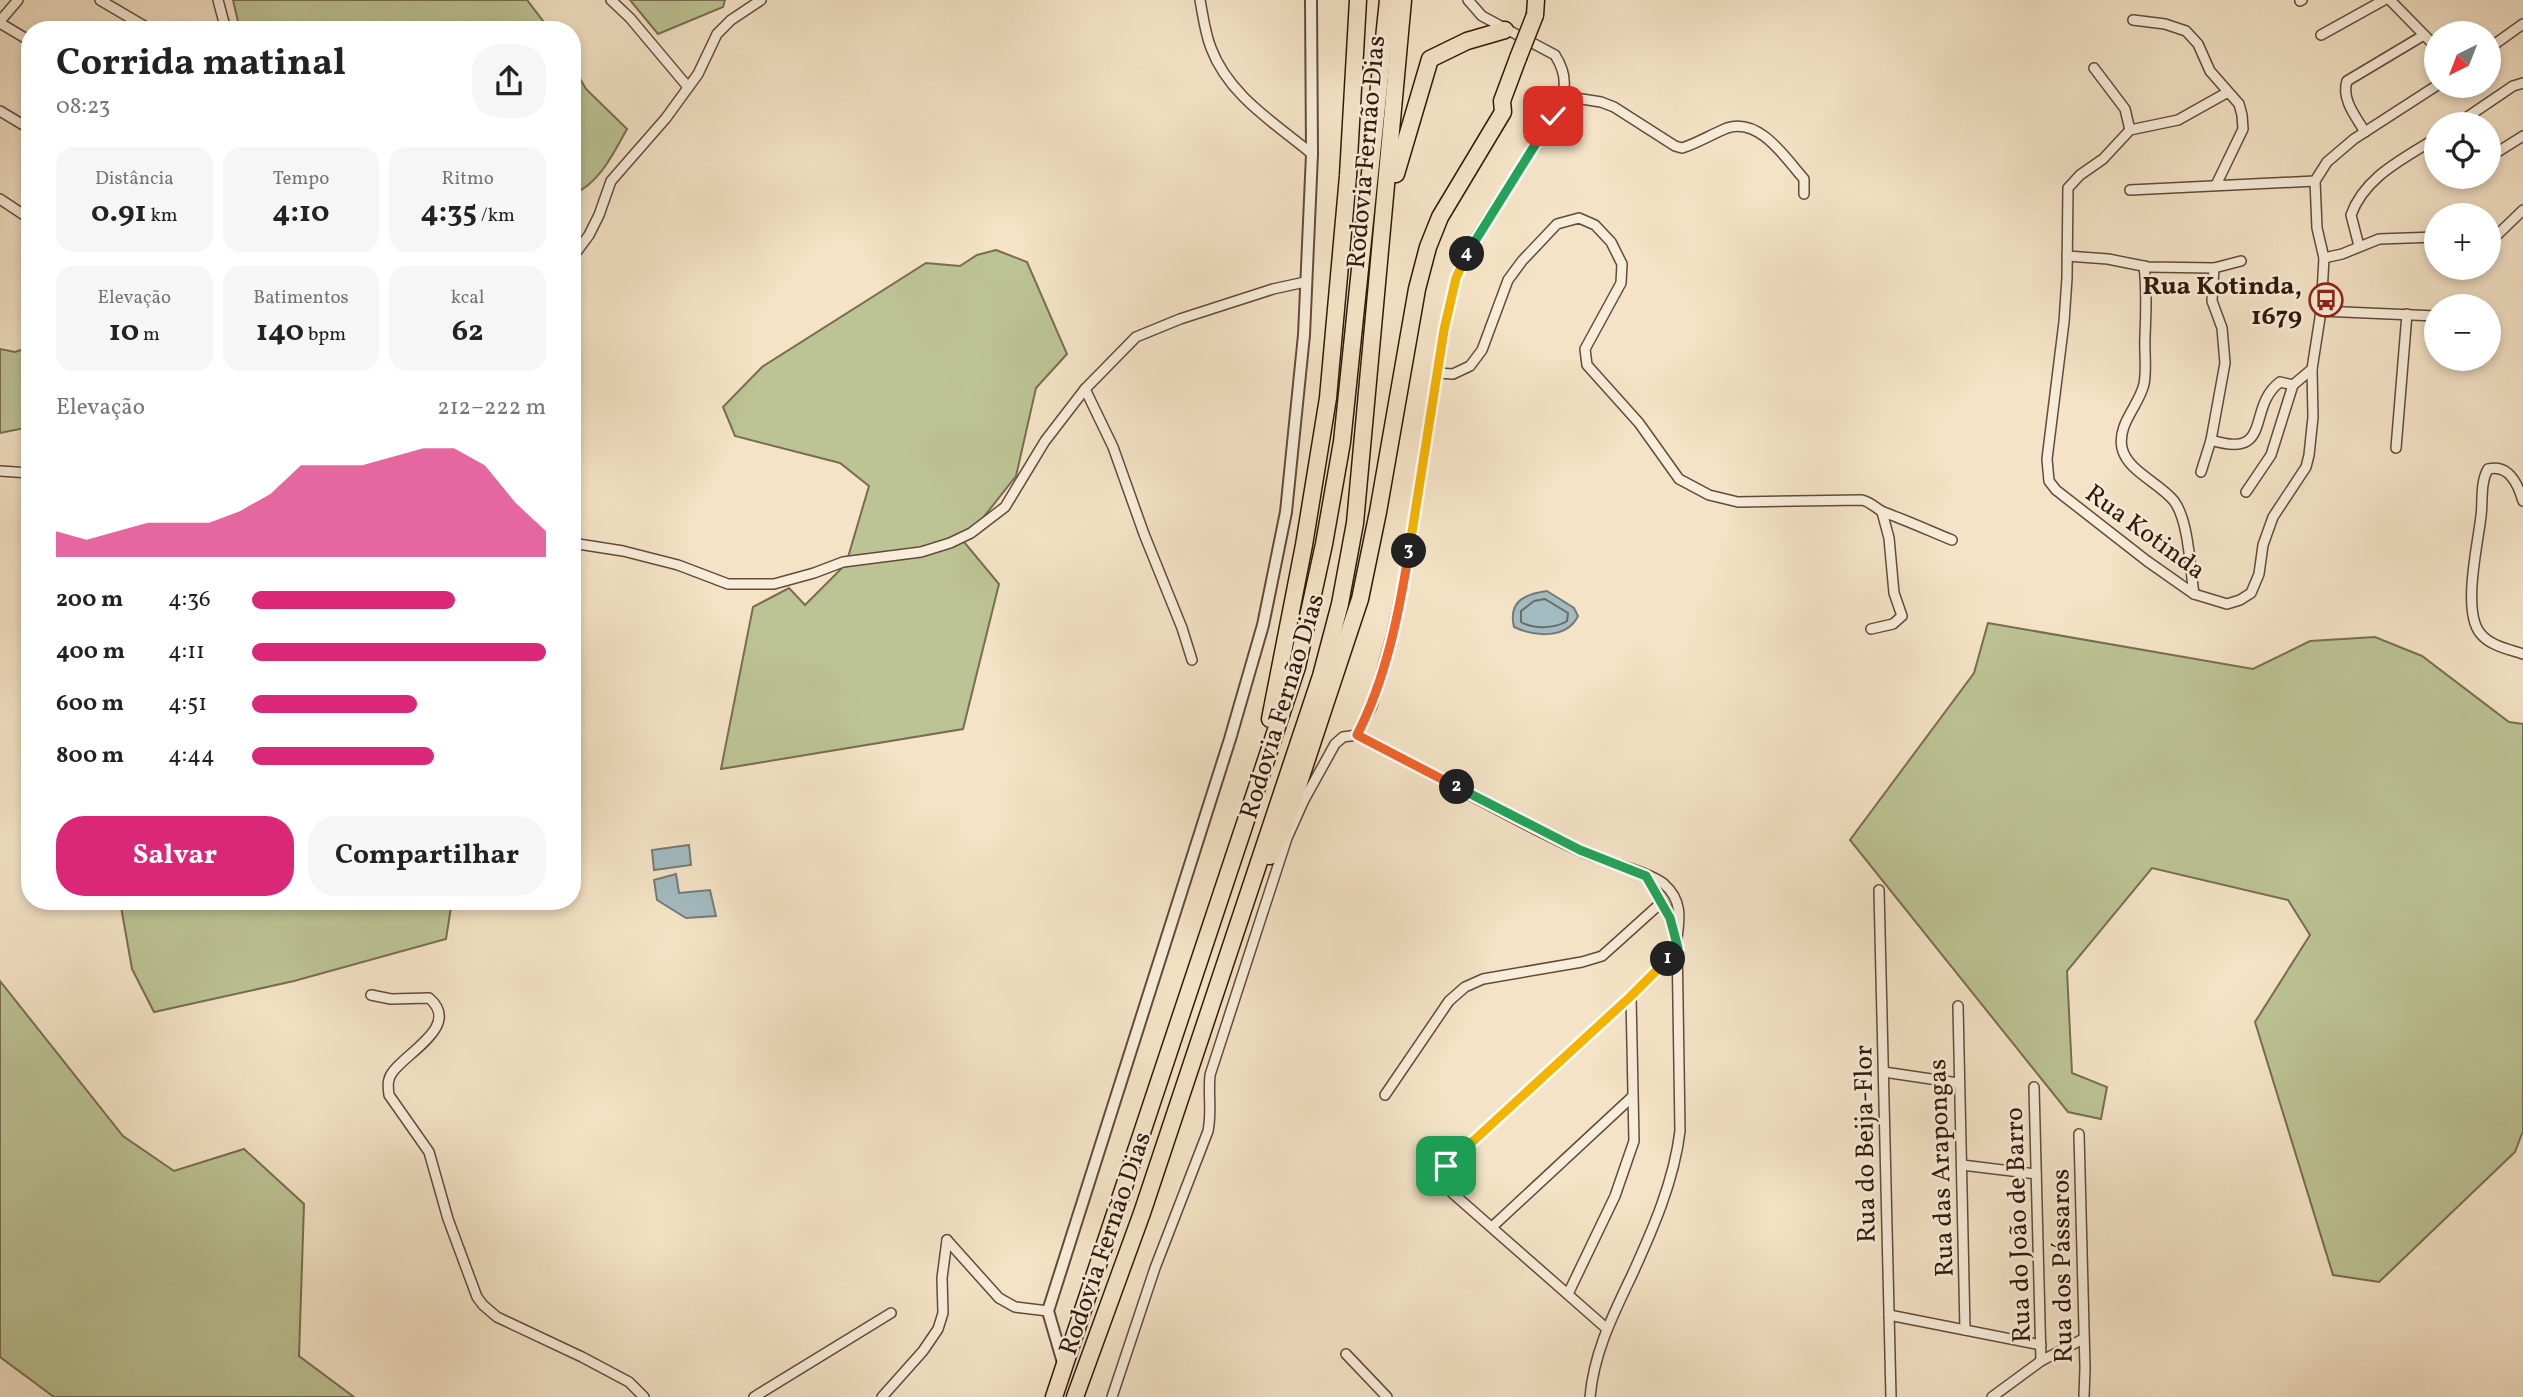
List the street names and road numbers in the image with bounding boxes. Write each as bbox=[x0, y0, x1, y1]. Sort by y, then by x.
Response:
street label: Rodovia Fernão Dias bbox=[1339, 34, 1395, 270]
street label: Rua Kotinda bbox=[2077, 477, 2212, 589]
street label: Rodovia Fernão Dias bbox=[1232, 589, 1334, 824]
street label: Rua do Beija-Flor bbox=[1846, 1045, 1886, 1243]
street label: Rua das Arapongas bbox=[1920, 1058, 1964, 1278]
street label: Rua do João de Barro bbox=[1997, 1107, 2041, 1343]
street label: Rodovia Fernão Dias bbox=[1051, 1127, 1161, 1360]
street label: Rua dos Pássaros bbox=[2043, 1168, 2083, 1364]

